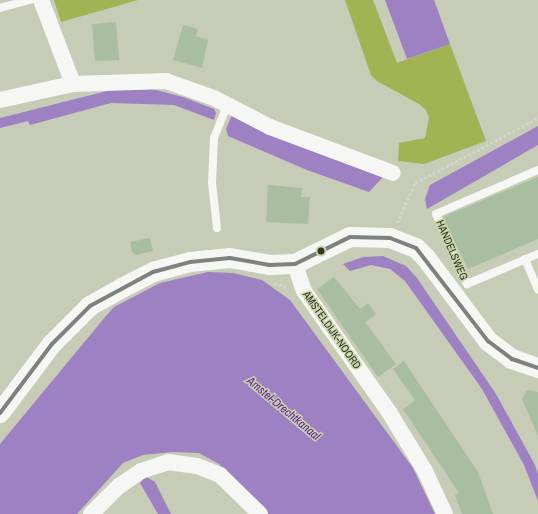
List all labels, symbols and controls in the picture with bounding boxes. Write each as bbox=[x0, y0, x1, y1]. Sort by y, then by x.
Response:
street label: HANDELSWEG bbox=[433, 218, 471, 282]
unlabelled marker bbox=[316, 246, 326, 256]
street label: AMSTELDIJK-NOORD bbox=[300, 288, 364, 372]
water label: Amstel-Drechtkanaal bbox=[243, 374, 323, 444]

